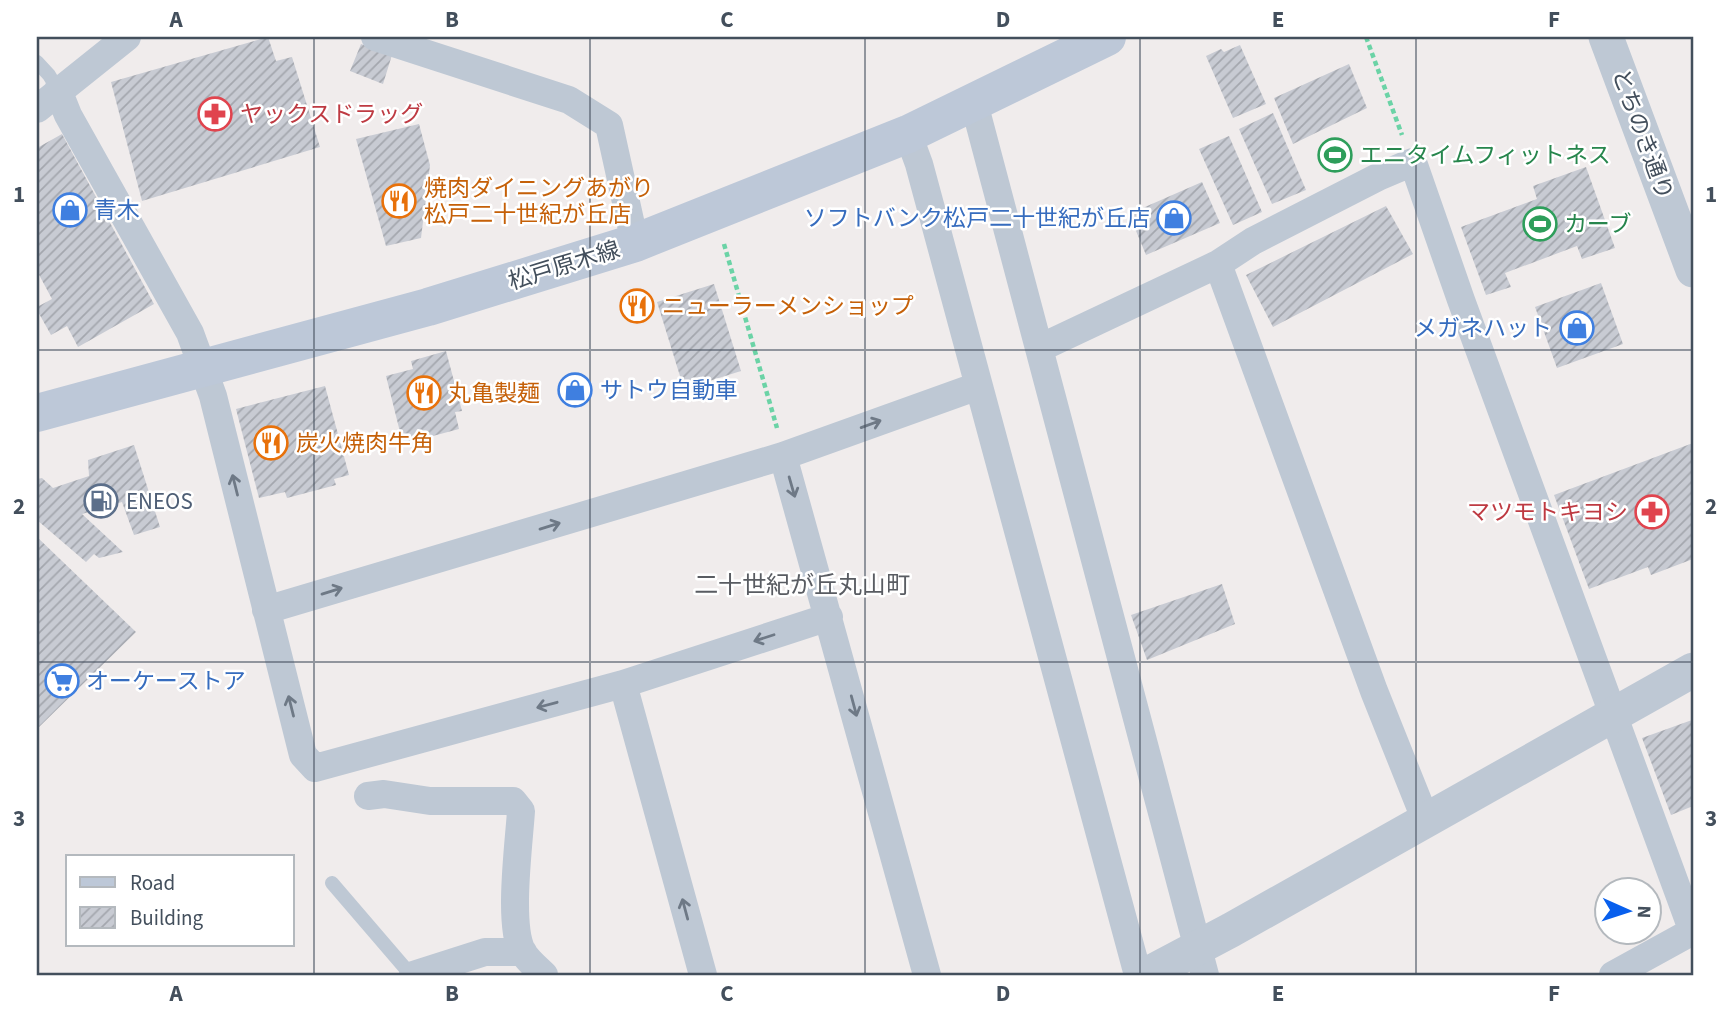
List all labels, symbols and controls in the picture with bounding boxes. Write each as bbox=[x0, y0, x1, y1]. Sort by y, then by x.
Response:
text: A bbox=[168, 3, 183, 36]
text: B bbox=[445, 3, 459, 36]
text: C bbox=[720, 3, 734, 36]
text: D bbox=[996, 3, 1010, 36]
text: E bbox=[1272, 3, 1284, 36]
text: F bbox=[1548, 3, 1560, 36]
street label: とちのき通り bbox=[1604, 64, 1682, 204]
pharmacy icon: ヤックスドラッグ bbox=[196, 95, 234, 133]
place label: ヤックスドラッグ bbox=[240, 98, 423, 131]
sports icon: エニタイムフィットネス bbox=[1316, 136, 1354, 174]
place label: エニタイムフィットネス bbox=[1360, 139, 1611, 172]
place label: 焼肉ダイニングあがり 松戸二十世紀が丘店 bbox=[424, 172, 654, 231]
text: 1 bbox=[13, 178, 25, 211]
text: 1 bbox=[1705, 178, 1717, 211]
restaurant icon: 焼肉ダイニングあがり 松戸二十世紀が丘店 bbox=[380, 182, 418, 220]
shop icon: 青木 bbox=[51, 191, 89, 229]
place label: 青木 bbox=[94, 194, 140, 227]
shop icon: ソフトバンク松戸二十世紀が丘店 bbox=[1155, 199, 1193, 237]
place label: ソフトバンク松戸二十世紀が丘店 bbox=[804, 202, 1150, 235]
sports icon: カーブ bbox=[1521, 205, 1559, 243]
place label: カーブ bbox=[1564, 208, 1632, 241]
street label: 松戸原木線 bbox=[504, 233, 624, 298]
restaurant icon: ニューラーメンショップ bbox=[618, 287, 656, 325]
place label: ニューラーメンショップ bbox=[662, 290, 914, 323]
shop icon: メガネハット bbox=[1558, 309, 1596, 347]
place label: メガネハット bbox=[1414, 312, 1552, 345]
shop icon: サトウ自動車 bbox=[556, 371, 594, 409]
restaurant icon: 丸亀製麺 bbox=[405, 374, 443, 412]
place label: サトウ自動車 bbox=[600, 374, 738, 407]
place label: 丸亀製麺 bbox=[448, 377, 540, 410]
one-way arrow bbox=[859, 417, 881, 430]
restaurant icon: 炭火焼肉牛角 bbox=[252, 424, 290, 462]
place label: 炭火焼肉牛角 bbox=[296, 427, 434, 460]
one-way arrow bbox=[228, 474, 241, 497]
one-way arrow bbox=[787, 476, 800, 498]
fuel station icon: ENEOS bbox=[82, 482, 120, 520]
place label: ENEOS bbox=[126, 485, 193, 518]
text: 2 bbox=[13, 490, 25, 523]
text: 2 bbox=[1705, 490, 1717, 523]
pharmacy icon: マツモトキヨシ bbox=[1633, 493, 1671, 531]
place label: マツモトキヨシ bbox=[1467, 496, 1628, 529]
one-way arrow bbox=[538, 518, 560, 531]
district label: 二十世紀が丘丸山町 bbox=[694, 568, 910, 603]
one-way arrow bbox=[320, 583, 342, 596]
one-way arrow bbox=[754, 633, 776, 645]
supermarket icon: オーケーストア bbox=[43, 662, 81, 700]
place label: オーケーストア bbox=[86, 665, 246, 698]
one-way arrow bbox=[284, 695, 297, 718]
one-way arrow bbox=[848, 695, 861, 717]
one-way arrow bbox=[536, 699, 559, 712]
text: 3 bbox=[13, 802, 25, 835]
text: 3 bbox=[1705, 802, 1717, 835]
legend bbox=[66, 855, 294, 946]
text: Road bbox=[130, 868, 175, 898]
north arrow bbox=[1594, 876, 1664, 946]
one-way arrow bbox=[678, 899, 691, 921]
text: Building bbox=[130, 903, 204, 933]
text: N bbox=[1630, 905, 1657, 919]
text: A bbox=[168, 977, 183, 1010]
text: B bbox=[445, 977, 459, 1010]
text: C bbox=[720, 977, 734, 1010]
text: D bbox=[996, 977, 1010, 1010]
text: E bbox=[1272, 977, 1284, 1010]
text: F bbox=[1548, 977, 1560, 1010]

